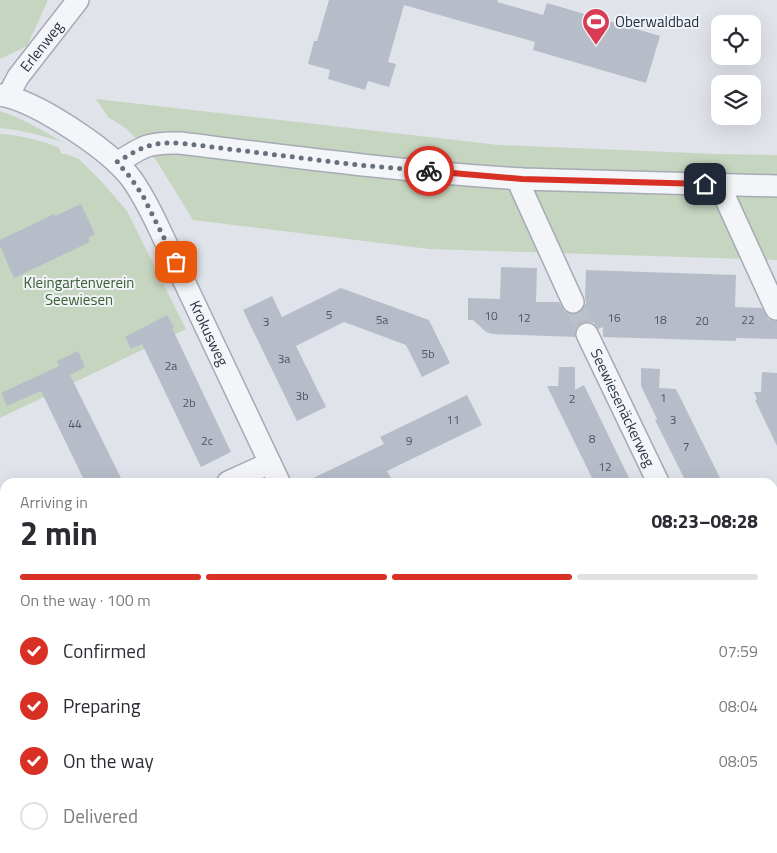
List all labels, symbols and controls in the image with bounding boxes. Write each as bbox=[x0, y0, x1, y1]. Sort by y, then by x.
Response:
sports icon: Oberwaldbad bbox=[581, 7, 611, 46]
place label: Oberwaldbad bbox=[615, 10, 699, 33]
map controls bbox=[711, 15, 761, 125]
button: locate bbox=[711, 15, 761, 65]
street label: Erlenweg bbox=[14, 16, 69, 77]
button: layers bbox=[711, 75, 761, 125]
courier bbox=[404, 146, 454, 196]
icon: bike bbox=[415, 157, 443, 185]
pin bbox=[684, 163, 726, 205]
icon: home bbox=[691, 170, 719, 198]
pin bbox=[155, 241, 197, 283]
icon: bag bbox=[162, 248, 190, 276]
park label: Kleingartenverein Seewiesen bbox=[24, 271, 134, 311]
street label: Krokusweg bbox=[184, 297, 235, 370]
house number: 5 bbox=[326, 305, 333, 324]
house number: 10 bbox=[484, 306, 498, 325]
house number: 12 bbox=[517, 308, 531, 327]
house number: 16 bbox=[607, 308, 621, 327]
house number: 5a bbox=[376, 310, 388, 329]
house number: 18 bbox=[653, 310, 667, 329]
house number: 22 bbox=[741, 310, 755, 329]
house number: 20 bbox=[695, 311, 709, 330]
house number: 3 bbox=[263, 312, 269, 331]
house number: 5b bbox=[421, 344, 435, 363]
street label: Seewiesenäckerweg bbox=[585, 345, 661, 471]
house number: 3a bbox=[278, 349, 290, 368]
house number: 2a bbox=[165, 356, 177, 375]
house number: 3b bbox=[295, 386, 309, 405]
house number: 1 bbox=[660, 388, 666, 407]
house number: 2 bbox=[569, 389, 575, 408]
house number: 2b bbox=[182, 393, 196, 412]
house number: 11 bbox=[446, 410, 460, 429]
house number: 3 bbox=[670, 410, 676, 429]
house number: 44 bbox=[68, 414, 82, 433]
house number: 8 bbox=[589, 429, 596, 448]
house number: 2c bbox=[201, 431, 213, 450]
house number: 9 bbox=[406, 431, 413, 450]
house number: 7 bbox=[683, 437, 689, 456]
house number: 12 bbox=[598, 457, 612, 476]
text: Arriving in bbox=[20, 490, 88, 514]
text: 08:23–08:28 bbox=[651, 506, 758, 535]
text: 2 min bbox=[20, 509, 98, 557]
text: On the way · 100 m bbox=[20, 588, 151, 612]
text: Confirmed bbox=[63, 636, 146, 665]
icon: check bbox=[20, 637, 48, 665]
text: 07:59 bbox=[719, 639, 758, 663]
text: Preparing bbox=[63, 691, 140, 720]
icon: check bbox=[20, 692, 48, 720]
text: 08:04 bbox=[719, 694, 758, 718]
text: On the way bbox=[63, 746, 154, 775]
icon: check bbox=[20, 747, 48, 775]
text: 08:05 bbox=[719, 749, 758, 773]
text: Delivered bbox=[63, 801, 138, 830]

